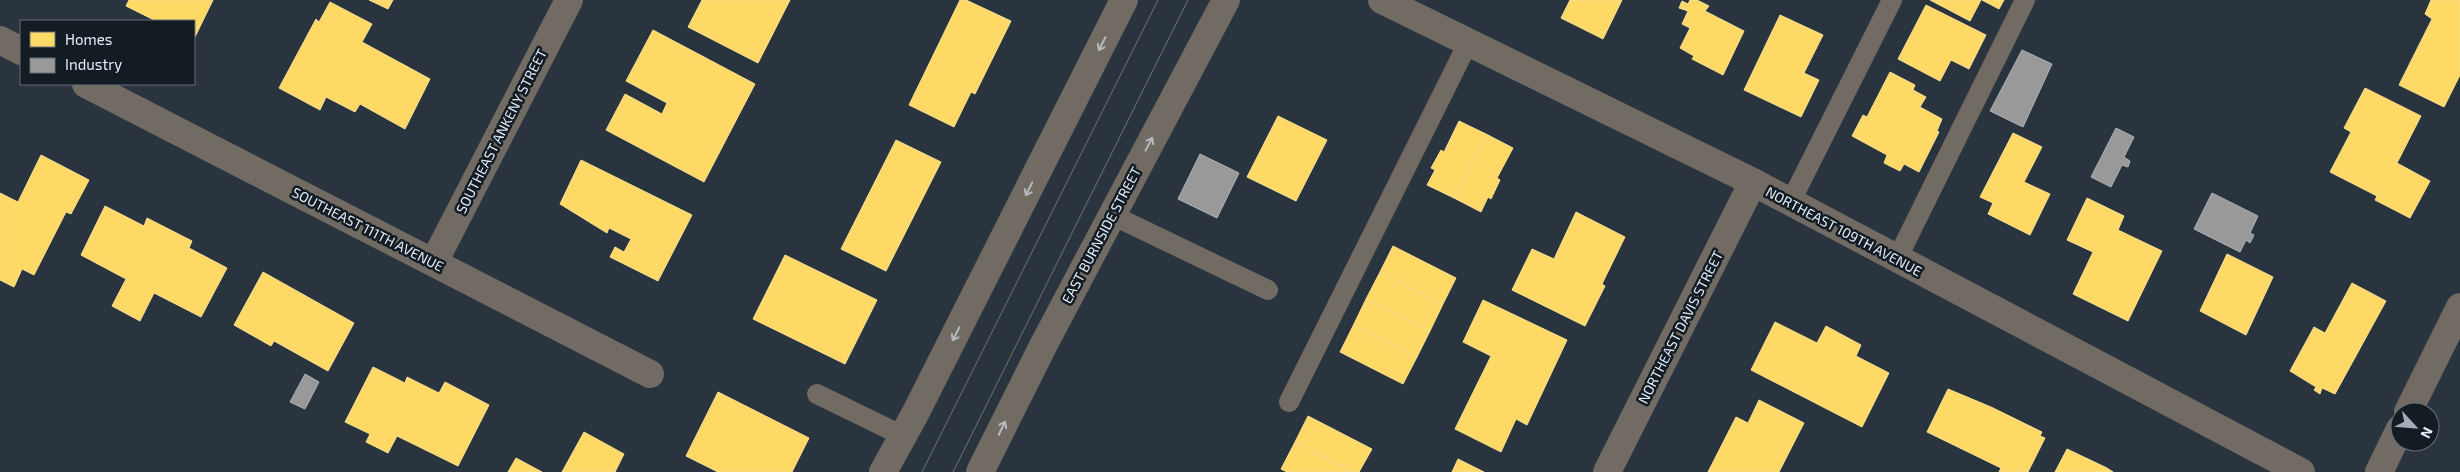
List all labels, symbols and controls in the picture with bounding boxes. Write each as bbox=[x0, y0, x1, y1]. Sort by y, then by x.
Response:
legend bbox=[20, 20, 195, 85]
text: Homes bbox=[65, 30, 112, 48]
one-way arrow bbox=[1097, 36, 1107, 51]
street label: SOUTHEAST ANKENY STREET bbox=[452, 46, 550, 216]
text: Industry bbox=[65, 55, 122, 73]
one-way arrow bbox=[1145, 138, 1155, 152]
street label: EAST BURNSIDE STREET bbox=[1058, 164, 1144, 306]
one-way arrow bbox=[1024, 181, 1034, 196]
street label: SOUTHEAST 111TH AVENUE bbox=[289, 183, 447, 275]
street label: NORTHEAST 109TH AVENUE bbox=[1763, 183, 1925, 280]
street label: NORTHEAST DAVIS STREET bbox=[1634, 248, 1726, 406]
one-way arrow bbox=[951, 326, 960, 341]
north arrow bbox=[2390, 402, 2440, 452]
one-way arrow bbox=[997, 421, 1007, 436]
text: N bbox=[2417, 425, 2437, 441]

